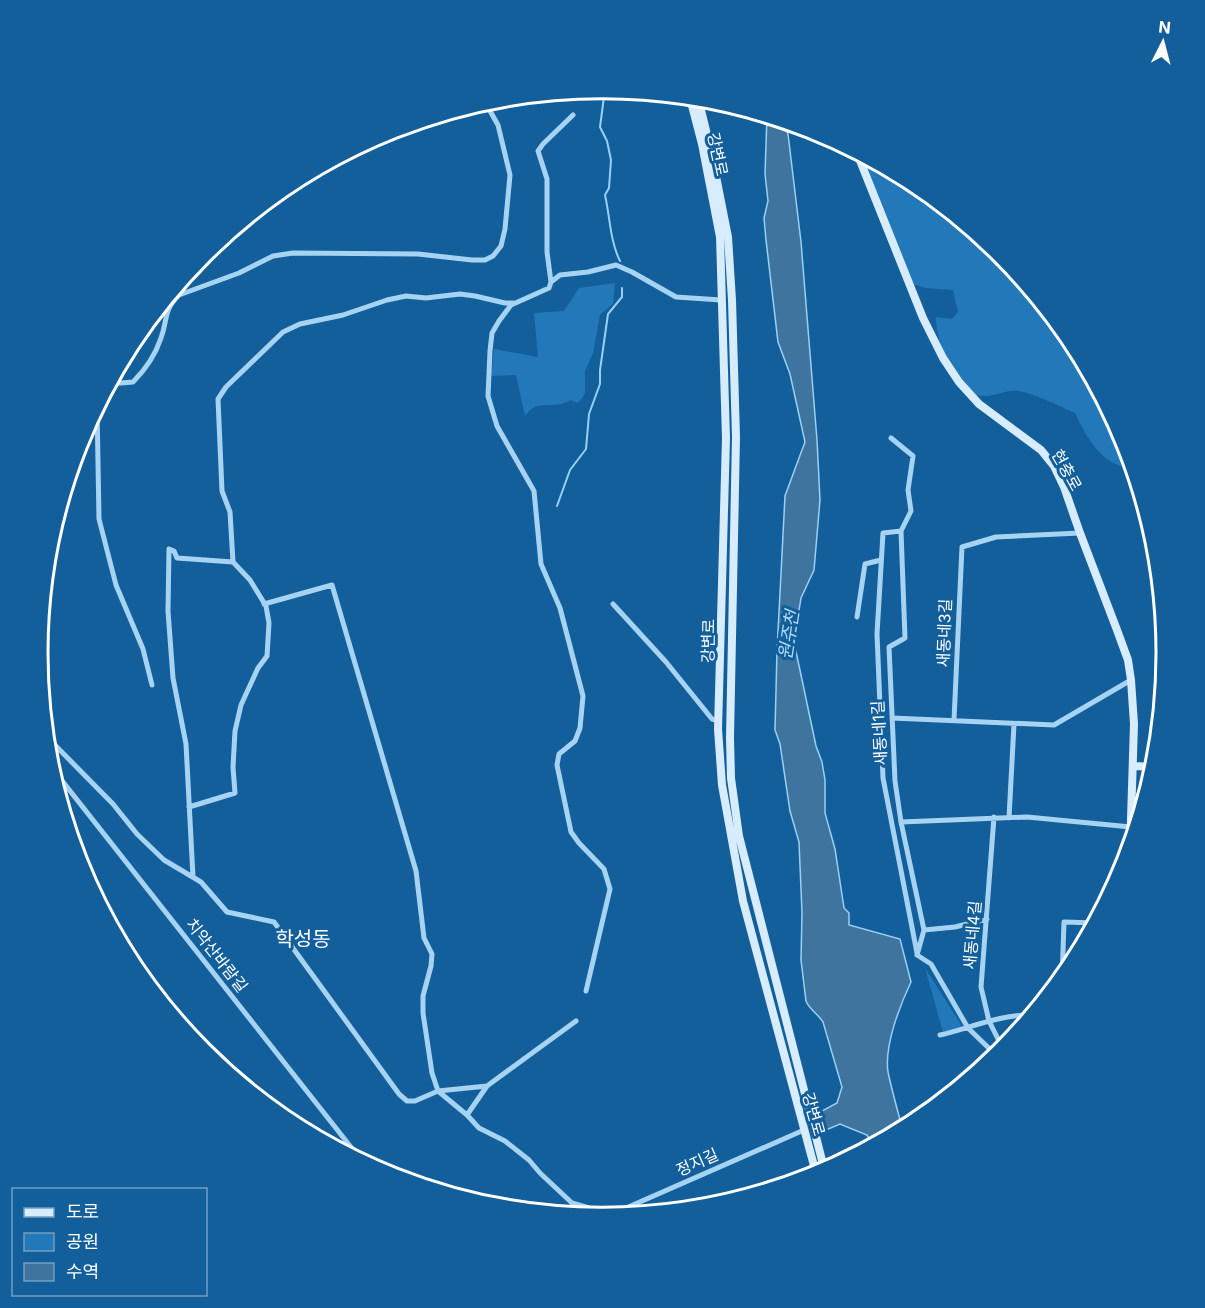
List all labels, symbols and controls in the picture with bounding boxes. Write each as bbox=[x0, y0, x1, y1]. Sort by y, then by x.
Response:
north arrow bbox=[1133, 12, 1193, 72]
text: N bbox=[1157, 16, 1172, 38]
street label: 강변로 bbox=[704, 130, 732, 178]
street label: 현충로 bbox=[1048, 446, 1087, 494]
street label: 새동네3길 bbox=[933, 598, 955, 668]
water label: 원주천 bbox=[774, 606, 803, 661]
street label: 강변로 bbox=[698, 618, 718, 663]
street label: 새동네1길 bbox=[867, 700, 891, 766]
street label: 새동네4길 bbox=[959, 900, 985, 970]
street label: 치악산바람길 bbox=[182, 914, 252, 996]
district label: 학성동 bbox=[275, 927, 331, 951]
street label: 강변로 bbox=[798, 1090, 830, 1138]
street label: 정지길 bbox=[673, 1144, 721, 1180]
legend bbox=[12, 1188, 207, 1296]
text: 도로 bbox=[66, 1201, 99, 1222]
text: 공원 bbox=[66, 1231, 99, 1252]
text: 수역 bbox=[66, 1261, 99, 1282]

